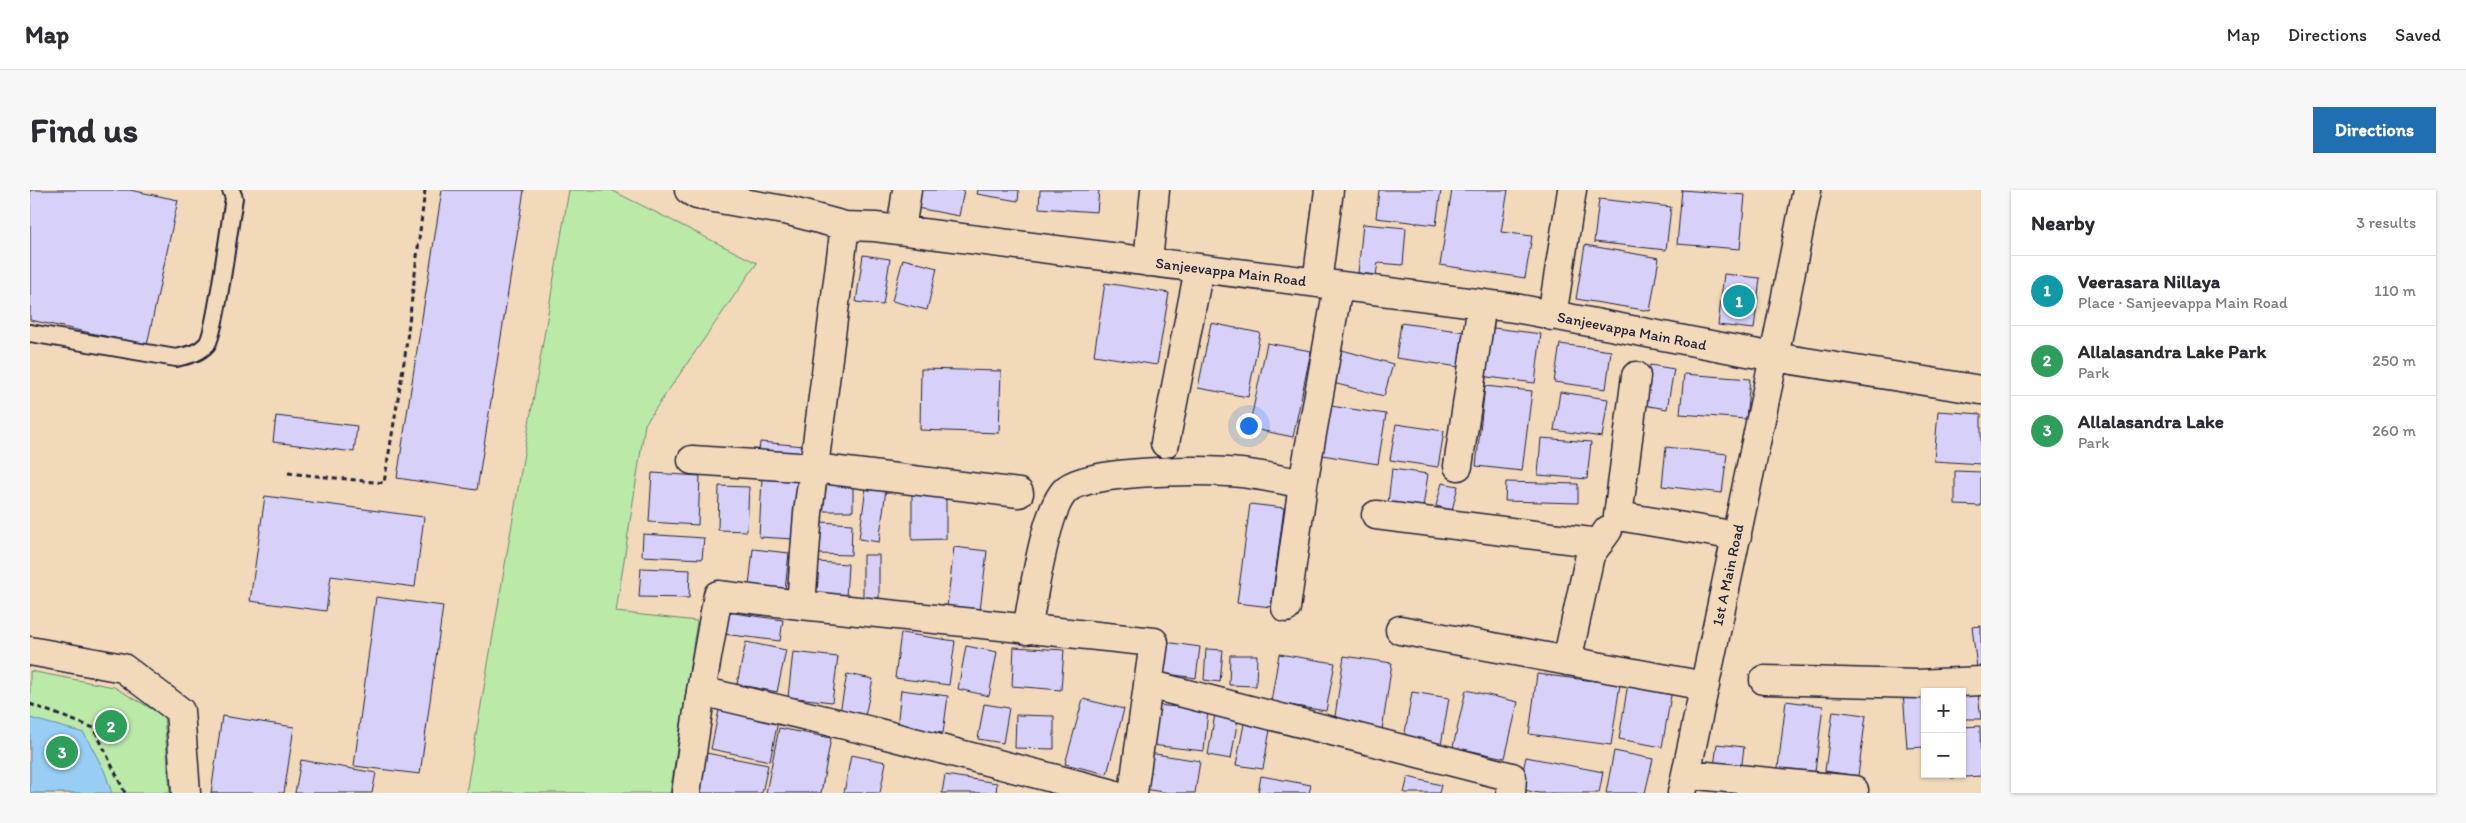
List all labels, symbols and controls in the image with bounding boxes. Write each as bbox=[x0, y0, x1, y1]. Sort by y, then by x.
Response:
text: Map bbox=[25, 20, 69, 49]
text: Map bbox=[2227, 24, 2260, 46]
text: Directions bbox=[2288, 24, 2367, 46]
text: Saved bbox=[2395, 24, 2441, 46]
button: Directions bbox=[2313, 107, 2436, 153]
text: Find us bbox=[30, 109, 138, 151]
text: Nearby bbox=[2031, 210, 2095, 235]
text: 3 results bbox=[2356, 213, 2416, 232]
street label: Sanjeevappa Main Road bbox=[1155, 254, 1308, 290]
text: Veerasara Nillaya bbox=[2078, 270, 2220, 293]
text: 1 bbox=[2043, 281, 2051, 300]
text: 110 m bbox=[2374, 281, 2416, 300]
pin: 1 bbox=[1723, 282, 1755, 320]
text: Place · Sanjeevappa Main Road bbox=[2078, 293, 2288, 312]
street label: Sanjeevappa Main Road bbox=[1556, 308, 1709, 354]
text: Allalasandra Lake Park bbox=[2078, 340, 2266, 363]
text: 2 bbox=[2043, 351, 2051, 370]
text: 250 m bbox=[2372, 351, 2416, 370]
text: Park bbox=[2078, 363, 2109, 382]
text: Allalasandra Lake bbox=[2078, 410, 2224, 433]
your location bbox=[1236, 413, 1262, 439]
text: 3 bbox=[2043, 421, 2051, 440]
text: 260 m bbox=[2372, 421, 2416, 440]
text: Park bbox=[2078, 433, 2109, 452]
street label: 1st A Main Road bbox=[1708, 522, 1748, 628]
map controls bbox=[1921, 688, 1966, 778]
button: + bbox=[1921, 688, 1966, 733]
pin: 2 bbox=[95, 707, 127, 745]
pin: 3 bbox=[46, 733, 78, 771]
button: − bbox=[1921, 733, 1966, 778]

